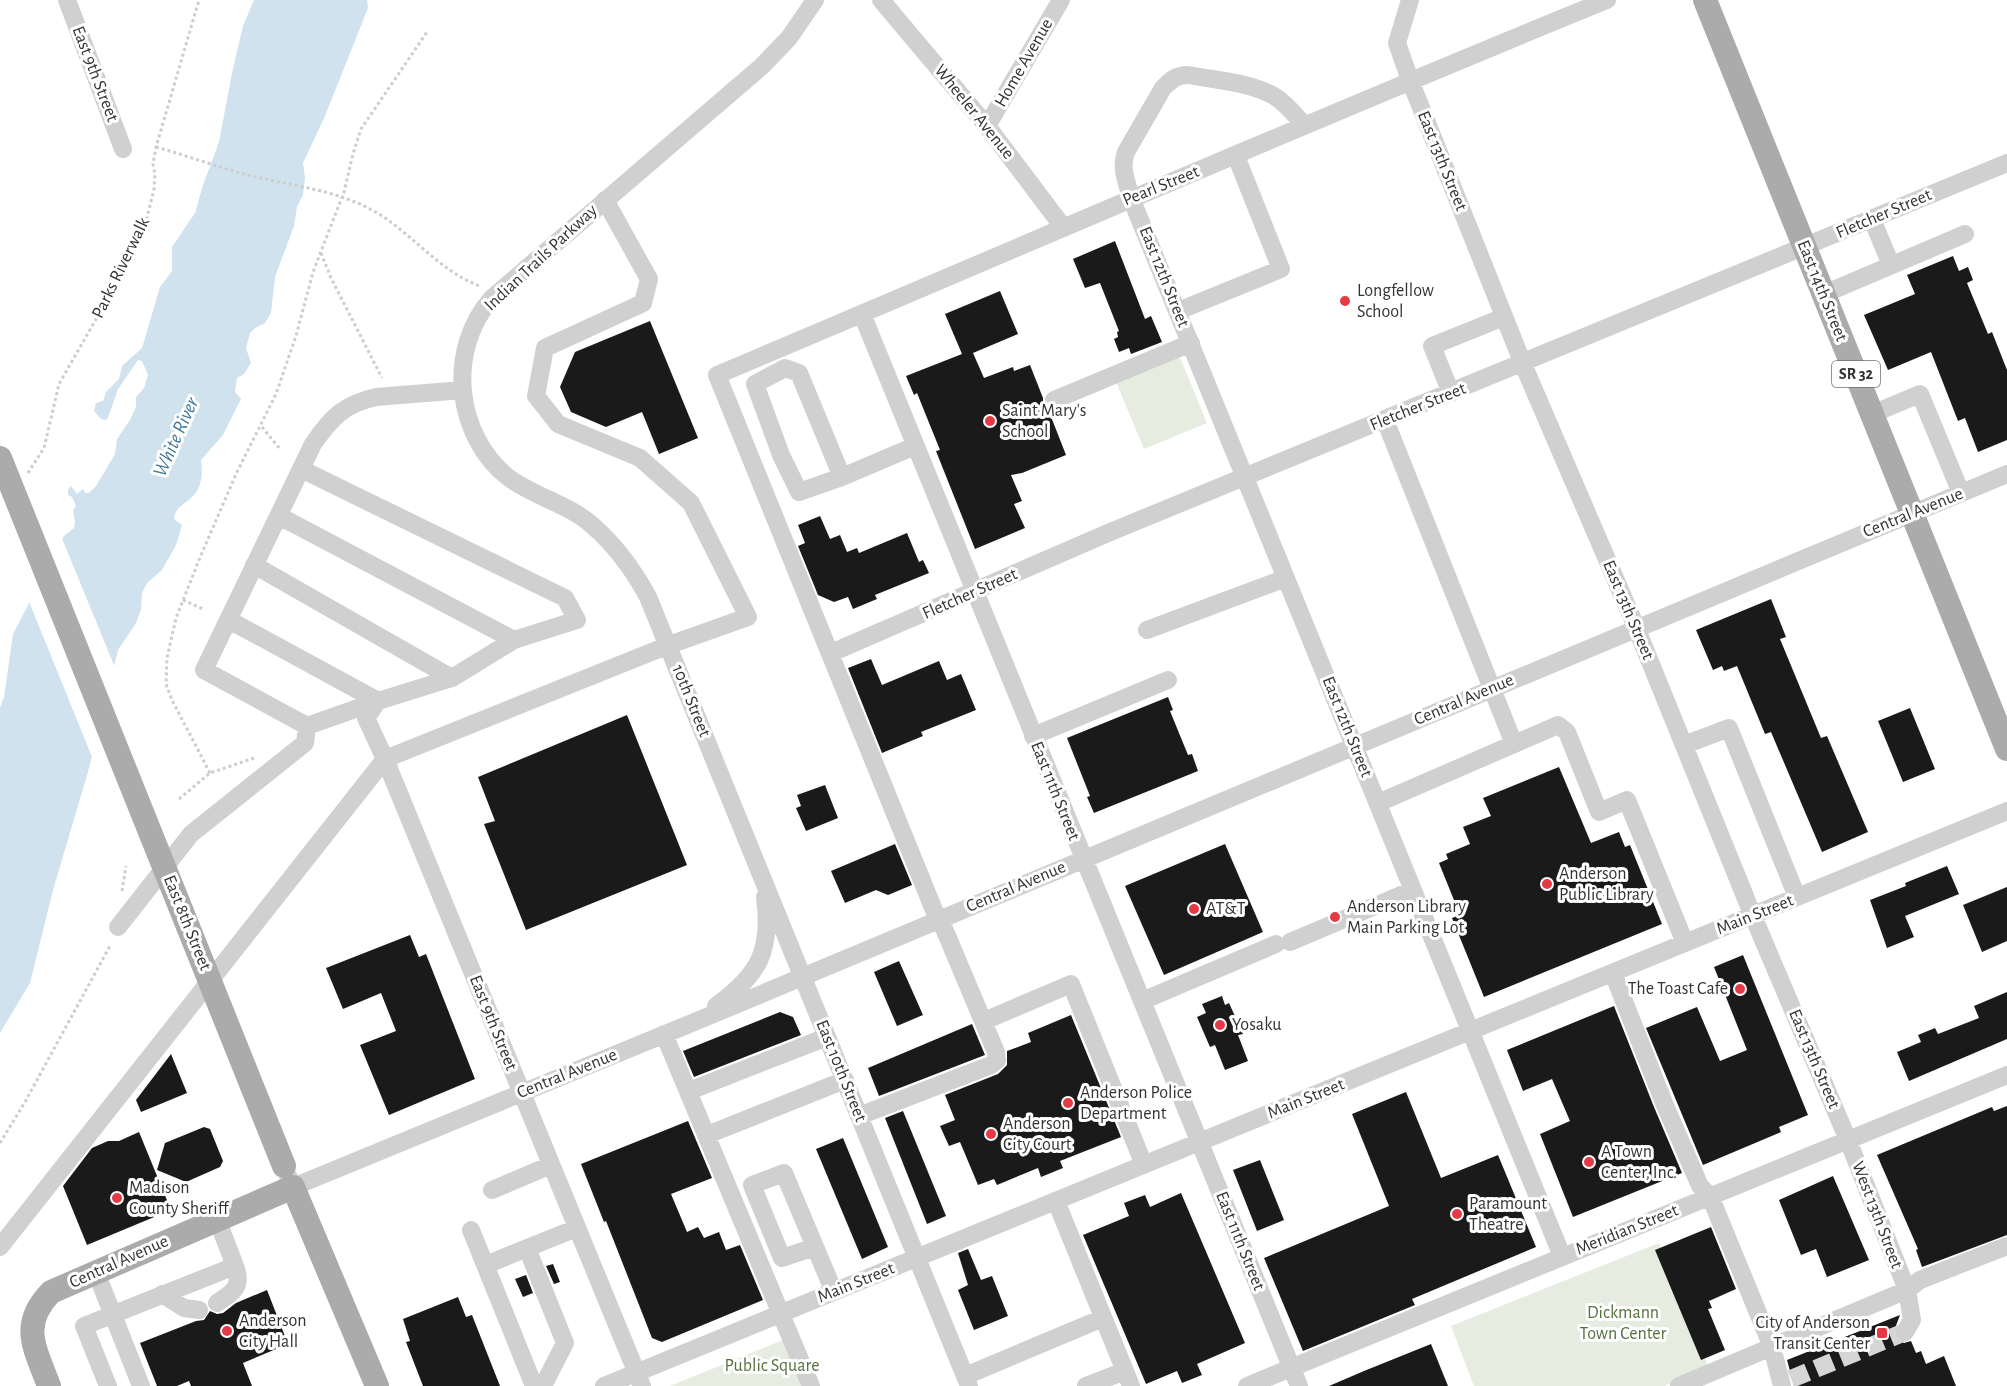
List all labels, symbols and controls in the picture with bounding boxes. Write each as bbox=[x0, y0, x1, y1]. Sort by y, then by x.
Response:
street label: Home Avenue bbox=[992, 16, 1056, 110]
street label: East 9th Street bbox=[69, 24, 122, 125]
street label: Wheeler Avenue bbox=[931, 61, 1017, 163]
street label: East 13th Street bbox=[1414, 108, 1470, 214]
street label: Pearl Street bbox=[1120, 162, 1202, 209]
street label: Fletcher Street bbox=[1834, 186, 1935, 242]
street label: Indian Trails Parkway bbox=[481, 201, 601, 315]
street label: Parks Riverwalk bbox=[89, 214, 153, 321]
street label: East 12th Street bbox=[1136, 224, 1192, 330]
street label: East 14th Street bbox=[1794, 238, 1851, 344]
place label: Longfellow School bbox=[1357, 282, 1434, 321]
marker: Longfellow School bbox=[1338, 294, 1352, 308]
road number: SR 32 bbox=[1832, 361, 1880, 387]
street label: Fletcher Street bbox=[1367, 379, 1469, 434]
water label: White River bbox=[150, 394, 202, 480]
place label: Saint Mary's School bbox=[1002, 402, 1086, 441]
marker: Saint Mary's School bbox=[983, 414, 997, 428]
street label: Central Avenue bbox=[1860, 485, 1966, 541]
street label: East 13th Street bbox=[1599, 558, 1657, 663]
street label: Fletcher Street bbox=[920, 565, 1020, 623]
street label: 10th Street bbox=[668, 662, 714, 740]
street label: Central Avenue bbox=[1412, 671, 1516, 729]
street label: East 12th Street bbox=[1319, 674, 1375, 780]
street label: East 11th Street bbox=[1027, 739, 1083, 843]
street label: Central Avenue bbox=[964, 858, 1068, 916]
place label: Anderson Public Library bbox=[1559, 865, 1654, 904]
street label: East 8th Street bbox=[160, 873, 214, 973]
marker: Anderson Public Library bbox=[1540, 877, 1554, 891]
street label: Main Street bbox=[1714, 891, 1796, 939]
place label: Anderson Library Main Parking Lot bbox=[1347, 898, 1466, 937]
place label: AT&T bbox=[1206, 900, 1246, 918]
marker: AT&T bbox=[1187, 902, 1201, 916]
marker: Anderson Library Main Parking Lot bbox=[1328, 910, 1342, 924]
street label: East 9th Street bbox=[466, 973, 520, 1073]
place label: The Toast Cafe bbox=[1628, 980, 1728, 998]
marker: The Toast Cafe bbox=[1733, 982, 1747, 996]
street label: East 13th Street bbox=[1785, 1007, 1843, 1112]
place label: Yosaku bbox=[1232, 1016, 1282, 1034]
street label: East 10th Street bbox=[812, 1017, 870, 1125]
marker: Yosaku bbox=[1213, 1018, 1227, 1032]
street label: Central Avenue bbox=[514, 1046, 620, 1102]
street label: Main Street bbox=[1265, 1075, 1347, 1123]
place label: Anderson Police Department bbox=[1080, 1084, 1192, 1123]
marker: Anderson Police Department bbox=[1061, 1096, 1075, 1110]
place label: Anderson City Court bbox=[1003, 1115, 1072, 1154]
marker: Anderson City Court bbox=[984, 1127, 998, 1141]
place label: A Town Center, Inc. bbox=[1601, 1143, 1677, 1182]
marker: A Town Center, Inc. bbox=[1582, 1155, 1596, 1169]
street label: West 13th Street bbox=[1848, 1159, 1906, 1271]
place label: Madison County Sheriff bbox=[129, 1179, 230, 1218]
street label: East 11th Street bbox=[1212, 1189, 1268, 1293]
marker: Madison County Sheriff bbox=[110, 1191, 124, 1205]
place label: Paramount Theatre bbox=[1469, 1195, 1547, 1234]
street label: Meridian Street bbox=[1573, 1201, 1681, 1259]
marker: Paramount Theatre bbox=[1450, 1207, 1464, 1221]
street label: Central Avenue bbox=[67, 1232, 171, 1292]
street label: Main Street bbox=[815, 1259, 897, 1307]
park label: Dickmann Town Center bbox=[1580, 1304, 1667, 1343]
place label: Anderson City Hall bbox=[239, 1312, 307, 1351]
place label: City of Anderson Transit Center bbox=[1755, 1314, 1870, 1353]
marker: Anderson City Hall bbox=[220, 1324, 234, 1338]
marker: City of Anderson Transit Center bbox=[1875, 1326, 1889, 1340]
park label: Public Square bbox=[725, 1357, 819, 1375]

